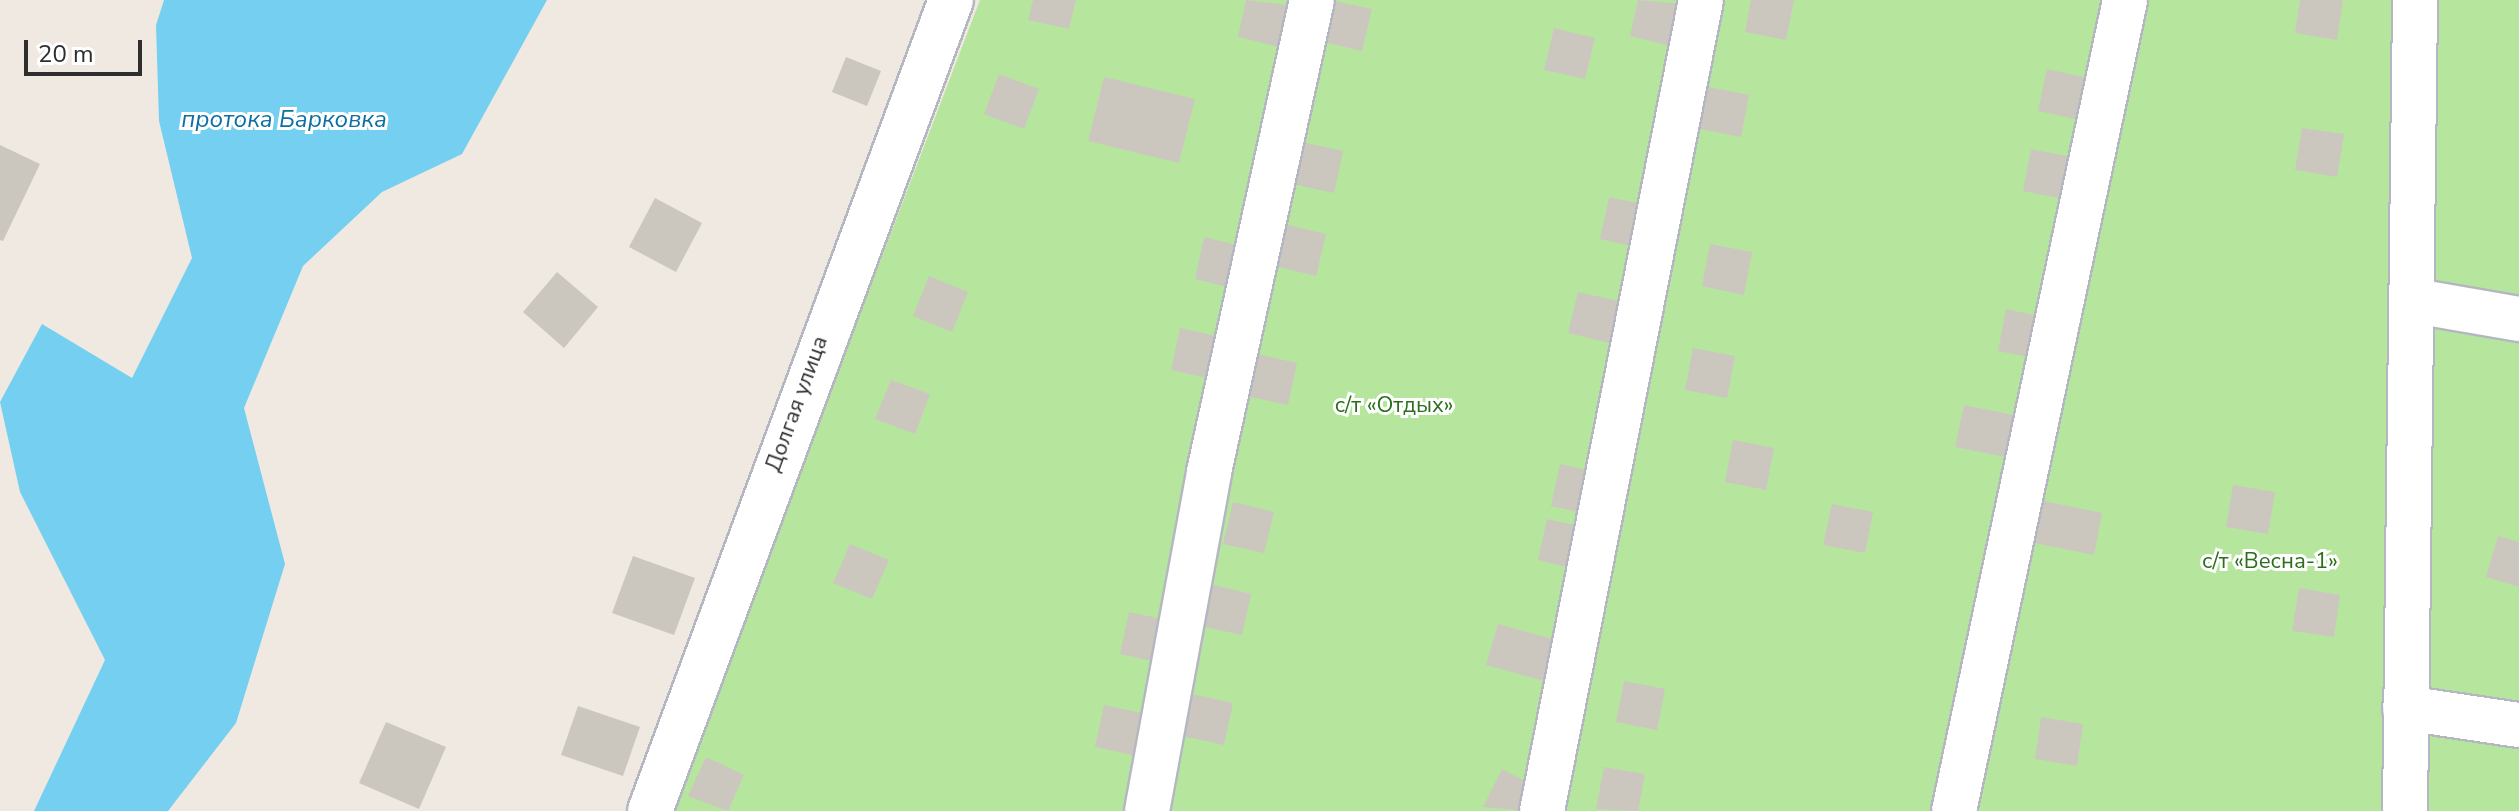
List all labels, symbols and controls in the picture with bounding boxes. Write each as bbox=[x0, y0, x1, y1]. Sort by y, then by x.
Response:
scale bar bbox=[28, 24, 146, 74]
text: 20 m bbox=[38, 38, 94, 70]
water label: протока Барковка bbox=[181, 106, 387, 134]
street label: Долгая улица bbox=[760, 333, 834, 475]
park label: с/т «Отдых» bbox=[1335, 393, 1453, 419]
park label: с/т «Весна-1» bbox=[2202, 549, 2338, 575]

